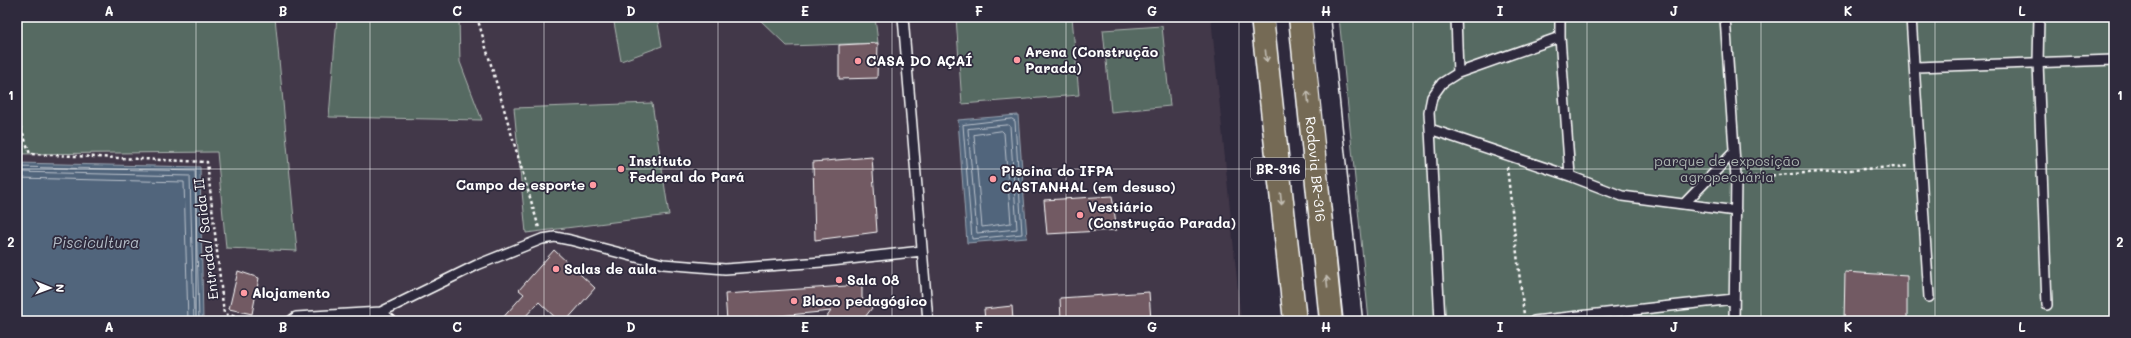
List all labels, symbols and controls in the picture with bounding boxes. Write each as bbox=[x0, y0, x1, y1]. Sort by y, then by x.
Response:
text: A bbox=[104, 2, 114, 19]
text: B bbox=[279, 2, 288, 19]
text: C bbox=[452, 2, 462, 19]
text: D bbox=[626, 2, 636, 19]
text: E bbox=[801, 2, 809, 19]
text: F bbox=[975, 2, 983, 19]
text: G bbox=[1147, 2, 1157, 19]
text: H bbox=[1321, 2, 1331, 19]
text: I bbox=[1497, 2, 1504, 19]
text: J bbox=[1670, 2, 1678, 19]
text: K bbox=[1844, 2, 1853, 19]
text: L bbox=[2018, 2, 2026, 19]
place label: Arena (Construção Parada) bbox=[1025, 42, 1159, 77]
one-way arrow bbox=[1262, 49, 1270, 62]
place label: CASA DO AÇAÍ bbox=[866, 51, 972, 70]
marker: Arena (Construção Parada) bbox=[1012, 55, 1022, 65]
marker: CASA DO AÇAÍ bbox=[853, 56, 863, 66]
text: 1 bbox=[8, 86, 14, 103]
text: 1 bbox=[2117, 86, 2123, 103]
one-way arrow bbox=[1305, 91, 1312, 104]
street label: Rodovia BR-316 bbox=[1301, 115, 1331, 223]
place label: Instituto Federal do Pará bbox=[629, 151, 745, 186]
park label: parque de exposição agropecuária bbox=[1654, 151, 1800, 186]
road number: BR-316 bbox=[1251, 158, 1305, 180]
place label: Piscina do IFPA CASTANHAL (em desuso) bbox=[1001, 161, 1176, 196]
marker: Instituto Federal do Pará bbox=[616, 164, 626, 174]
marker: Piscina do IFPA CASTANHAL (em desuso) bbox=[988, 174, 998, 184]
place label: Campo de esporte bbox=[456, 175, 585, 194]
street label: Entrada/ Saida II bbox=[189, 177, 222, 301]
marker: Campo de esporte bbox=[588, 180, 598, 190]
one-way arrow bbox=[1278, 192, 1285, 205]
place label: Vestiário (Construção Parada) bbox=[1088, 197, 1236, 232]
marker: Vestiário (Construção Parada) bbox=[1075, 210, 1085, 220]
water label: Piscicultura bbox=[53, 232, 139, 252]
text: 2 bbox=[7, 233, 15, 250]
text: 2 bbox=[2116, 233, 2124, 250]
place label: Salas de aula bbox=[564, 259, 657, 278]
marker: Salas de aula bbox=[551, 264, 561, 274]
north arrow bbox=[30, 268, 70, 308]
place label: Sala 08 bbox=[847, 270, 900, 289]
marker: Sala 08 bbox=[834, 275, 844, 285]
one-way arrow bbox=[1323, 276, 1330, 289]
place label: Alojamento bbox=[252, 283, 331, 302]
text: N bbox=[53, 284, 68, 292]
marker: Alojamento bbox=[239, 288, 249, 298]
place label: Bloco pedagógico bbox=[802, 291, 928, 310]
marker: Bloco pedagógico bbox=[789, 296, 799, 306]
text: A bbox=[104, 318, 114, 335]
text: B bbox=[279, 318, 288, 335]
text: C bbox=[452, 318, 462, 335]
text: D bbox=[626, 318, 636, 335]
text: E bbox=[801, 318, 809, 335]
text: F bbox=[975, 318, 983, 335]
text: G bbox=[1147, 318, 1157, 335]
text: H bbox=[1321, 318, 1331, 335]
text: I bbox=[1497, 318, 1504, 335]
text: J bbox=[1670, 318, 1678, 335]
text: K bbox=[1844, 318, 1853, 335]
text: L bbox=[2018, 318, 2026, 335]

